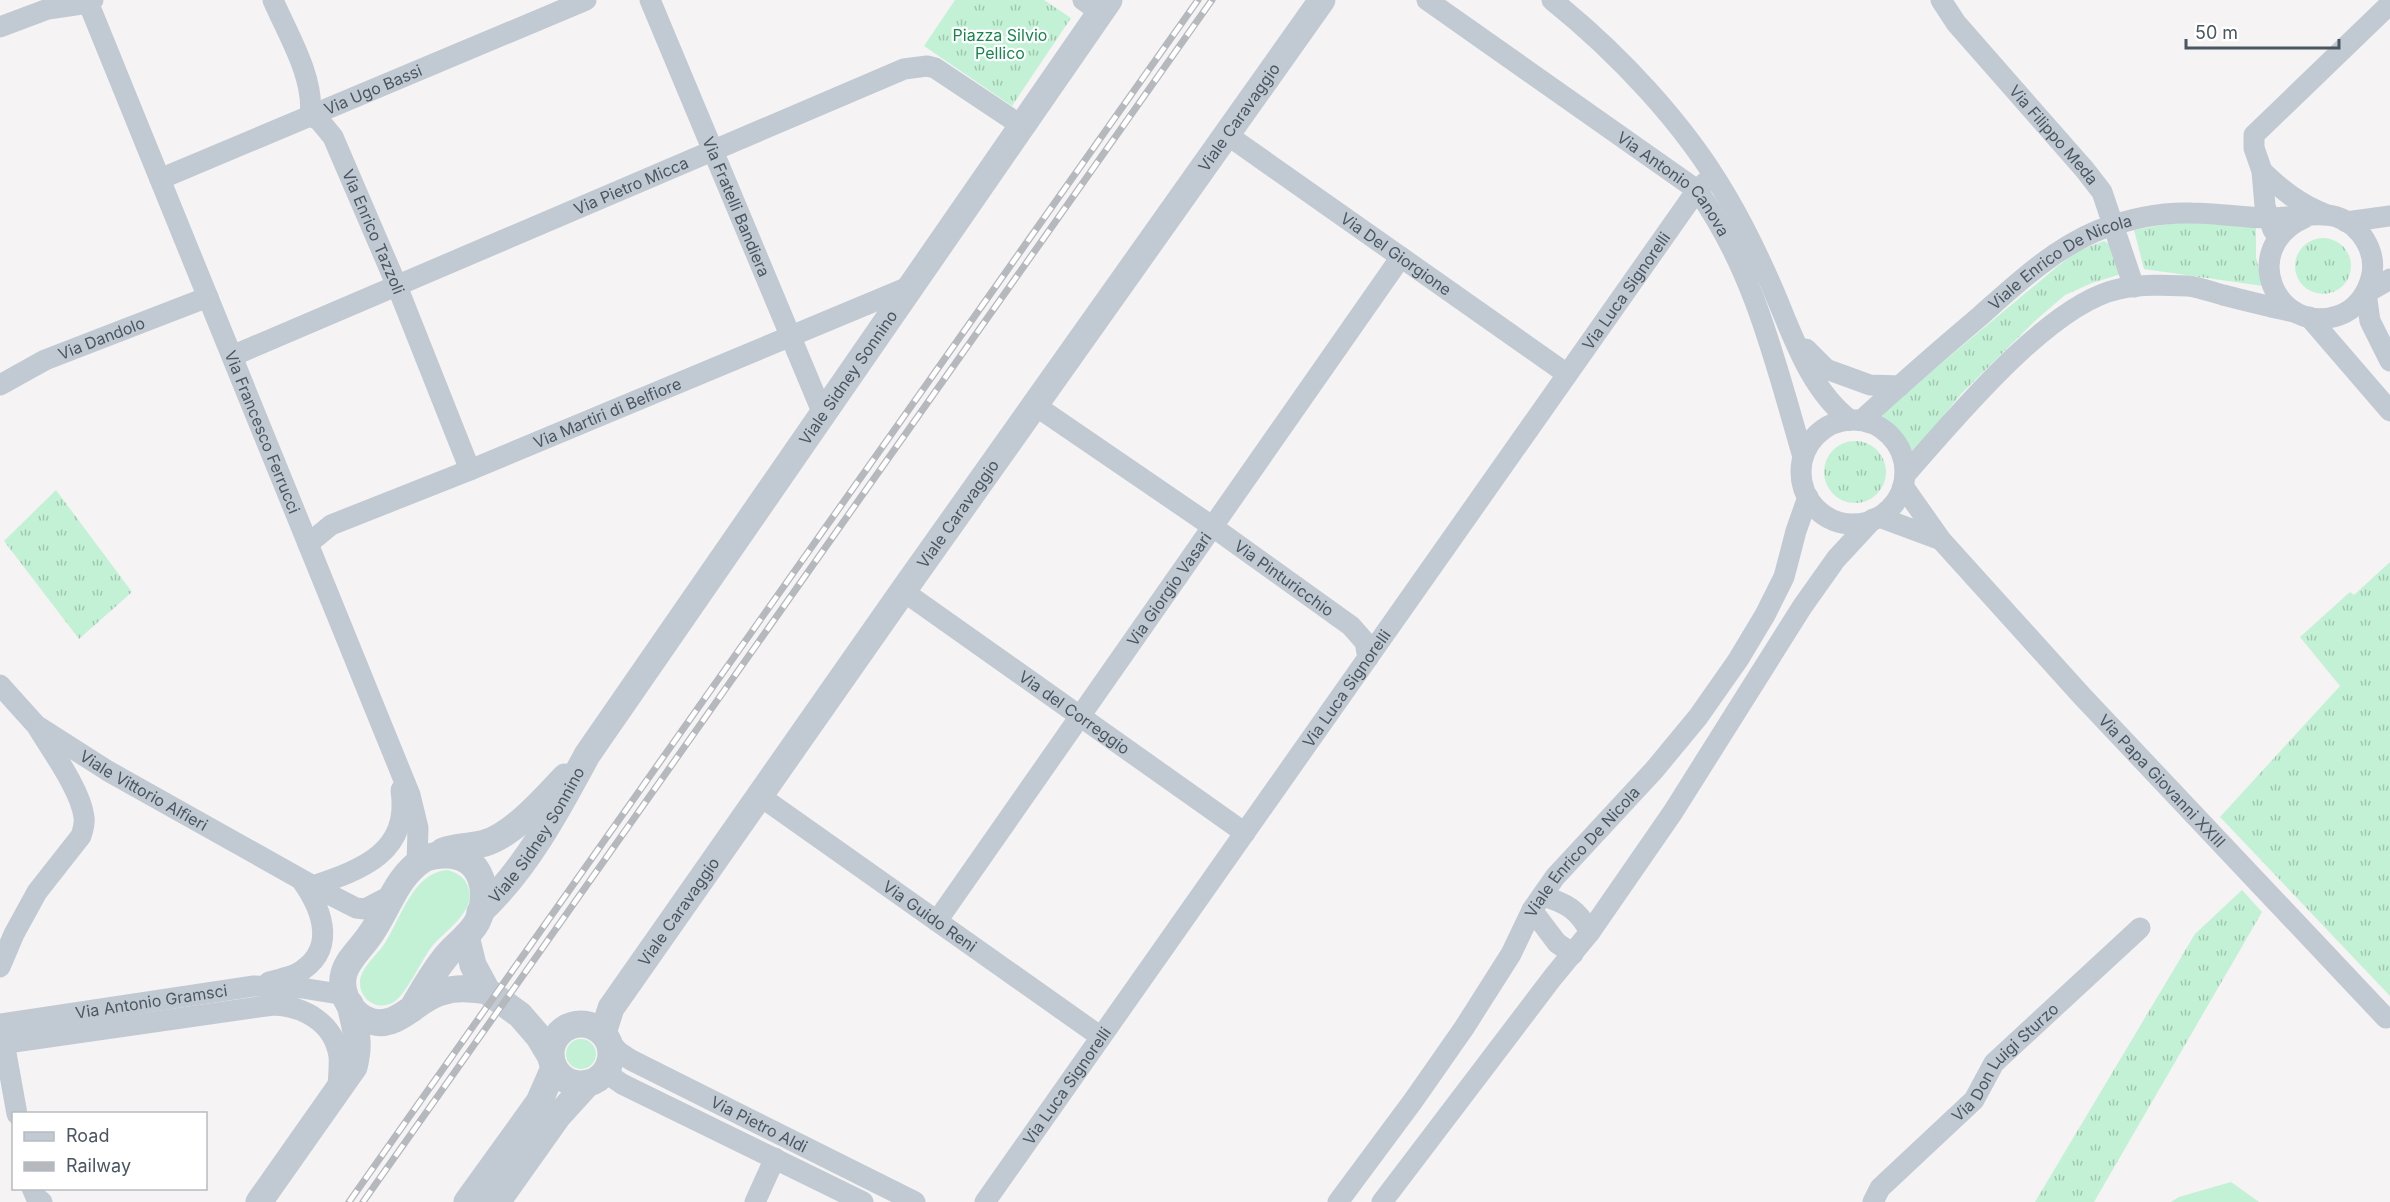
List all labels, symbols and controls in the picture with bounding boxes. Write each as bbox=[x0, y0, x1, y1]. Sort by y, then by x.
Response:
scale bar bbox=[2186, 12, 2339, 50]
text: 50 m bbox=[2195, 22, 2238, 43]
park label: Piazza Silvio Pellico bbox=[953, 25, 1047, 63]
street label: Viale Caravaggio bbox=[1194, 59, 1284, 175]
street label: Via Ugo Bassi bbox=[321, 60, 425, 119]
street label: Via Filippo Meda bbox=[2005, 81, 2103, 189]
street label: Via Antonio Canova bbox=[1613, 127, 1734, 240]
street label: Via Fratelli Bandiera bbox=[698, 134, 774, 280]
street label: Via Pietro Micca bbox=[571, 152, 691, 219]
street label: Via Enrico Tazzoli bbox=[338, 166, 409, 297]
street label: Via Del Giorgione bbox=[1337, 208, 1455, 300]
street label: Viale Enrico De Nicola bbox=[1984, 210, 2134, 314]
street label: Via Luca Signorelli bbox=[1578, 228, 1674, 354]
street label: Viale Sidney Sonnino bbox=[795, 306, 902, 448]
street label: Via Dandolo bbox=[55, 312, 148, 364]
street label: Via Francesco Ferrucci bbox=[221, 347, 305, 516]
street label: Via Martiri di Belfiore bbox=[530, 373, 684, 452]
street label: Viale Caravaggio bbox=[913, 456, 1003, 572]
street label: Via Giorgio Vasari bbox=[1122, 528, 1216, 650]
street label: Via Pinturicchio bbox=[1230, 536, 1338, 621]
street label: Via Luca Signorelli bbox=[1298, 626, 1395, 751]
street label: Via del Correggio bbox=[1015, 666, 1134, 758]
street label: Via Papa Giovanni XXIII bbox=[2094, 710, 2230, 852]
street label: Viale Vittorio Alfieri bbox=[76, 746, 211, 835]
street label: Viale Sidney Sonnino bbox=[484, 763, 589, 907]
street label: Viale Enrico De Nicola bbox=[1520, 782, 1644, 920]
street label: Viale Caravaggio bbox=[634, 853, 723, 970]
street label: Via Guido Reni bbox=[879, 876, 981, 956]
street label: Via Antonio Gramsci bbox=[74, 980, 229, 1023]
street label: Via Don Luigi Sturzo bbox=[1947, 999, 2063, 1126]
street label: Via Luca Signorelli bbox=[1018, 1023, 1115, 1149]
street label: Via Pietro Aldi bbox=[708, 1092, 811, 1157]
legend bbox=[12, 1112, 207, 1190]
text: Road bbox=[66, 1125, 109, 1146]
text: Railway bbox=[66, 1155, 131, 1176]

